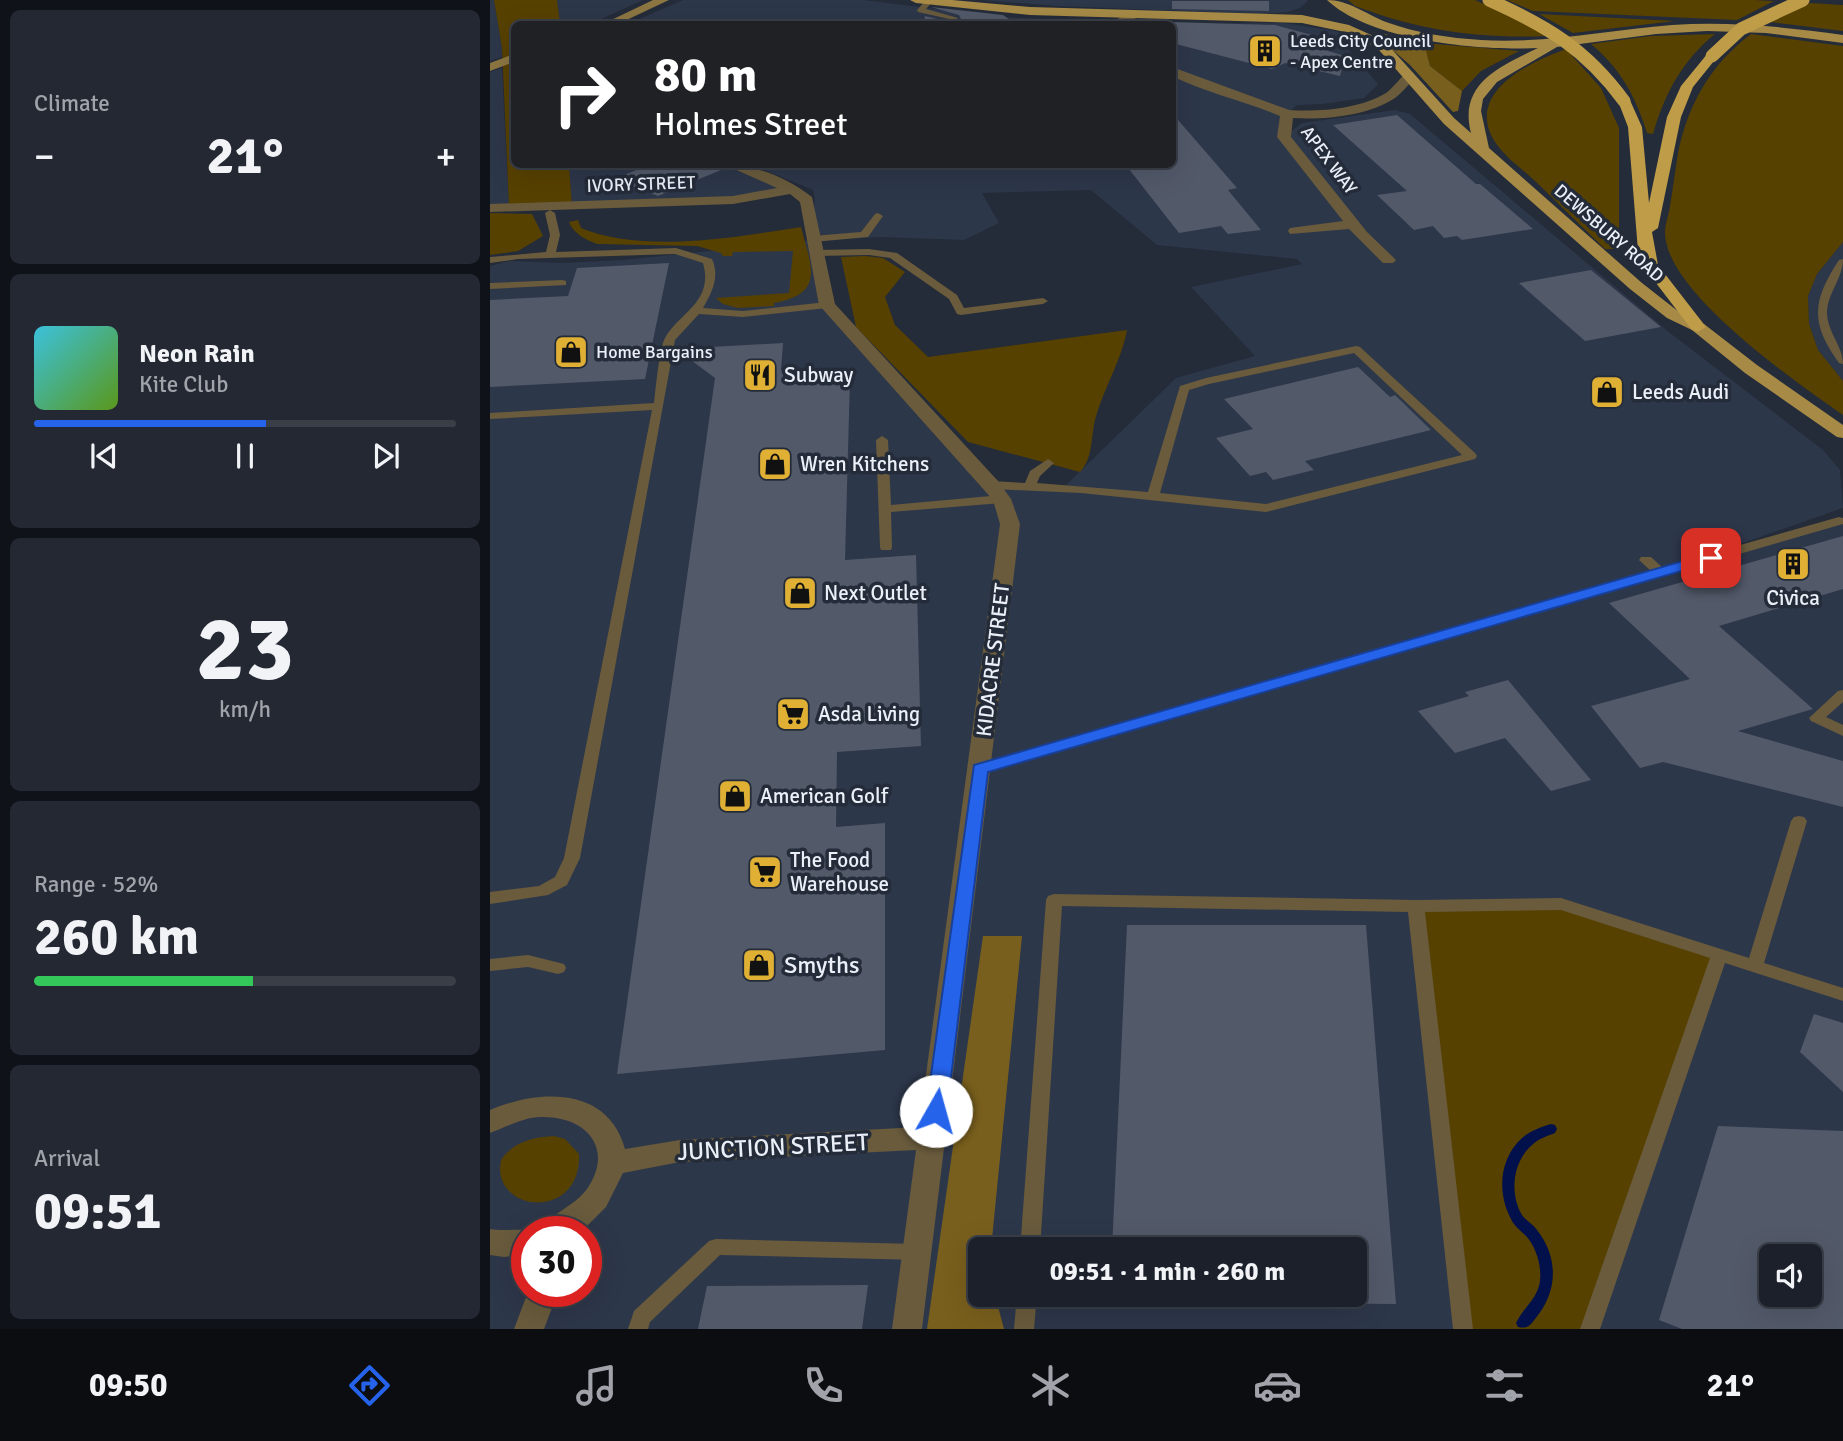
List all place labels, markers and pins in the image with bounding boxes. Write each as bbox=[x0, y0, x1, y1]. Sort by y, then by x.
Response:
place label: Leeds City Council - Apex Centre bbox=[1290, 30, 1431, 73]
building icon: Leeds City Council - Apex Centre bbox=[1246, 32, 1284, 70]
shop icon: Home Bargains bbox=[552, 333, 590, 371]
place label: Home Bargains bbox=[596, 341, 713, 363]
restaurant icon: Subway bbox=[741, 356, 779, 394]
place label: Subway bbox=[784, 362, 854, 388]
shop icon: Leeds Audi bbox=[1588, 373, 1626, 411]
place label: Leeds Audi bbox=[1632, 379, 1729, 405]
shop icon: Wren Kitchens bbox=[756, 445, 794, 483]
place label: Wren Kitchens bbox=[800, 451, 929, 477]
pin bbox=[1681, 528, 1741, 588]
building icon: Civica bbox=[1774, 545, 1812, 583]
shop icon: Next Outlet bbox=[781, 574, 819, 612]
place label: Next Outlet bbox=[824, 580, 927, 606]
place label: Civica bbox=[1766, 585, 1820, 611]
supermarket icon: Asda Living bbox=[774, 695, 812, 733]
place label: Asda Living bbox=[818, 701, 920, 727]
shop icon: American Golf bbox=[716, 777, 754, 815]
place label: American Golf bbox=[760, 783, 889, 809]
place label: The Food Warehouse bbox=[790, 847, 889, 897]
supermarket icon: The Food Warehouse bbox=[746, 853, 784, 891]
shop icon: Smyths bbox=[740, 946, 778, 984]
place label: Smyths bbox=[784, 950, 860, 980]

